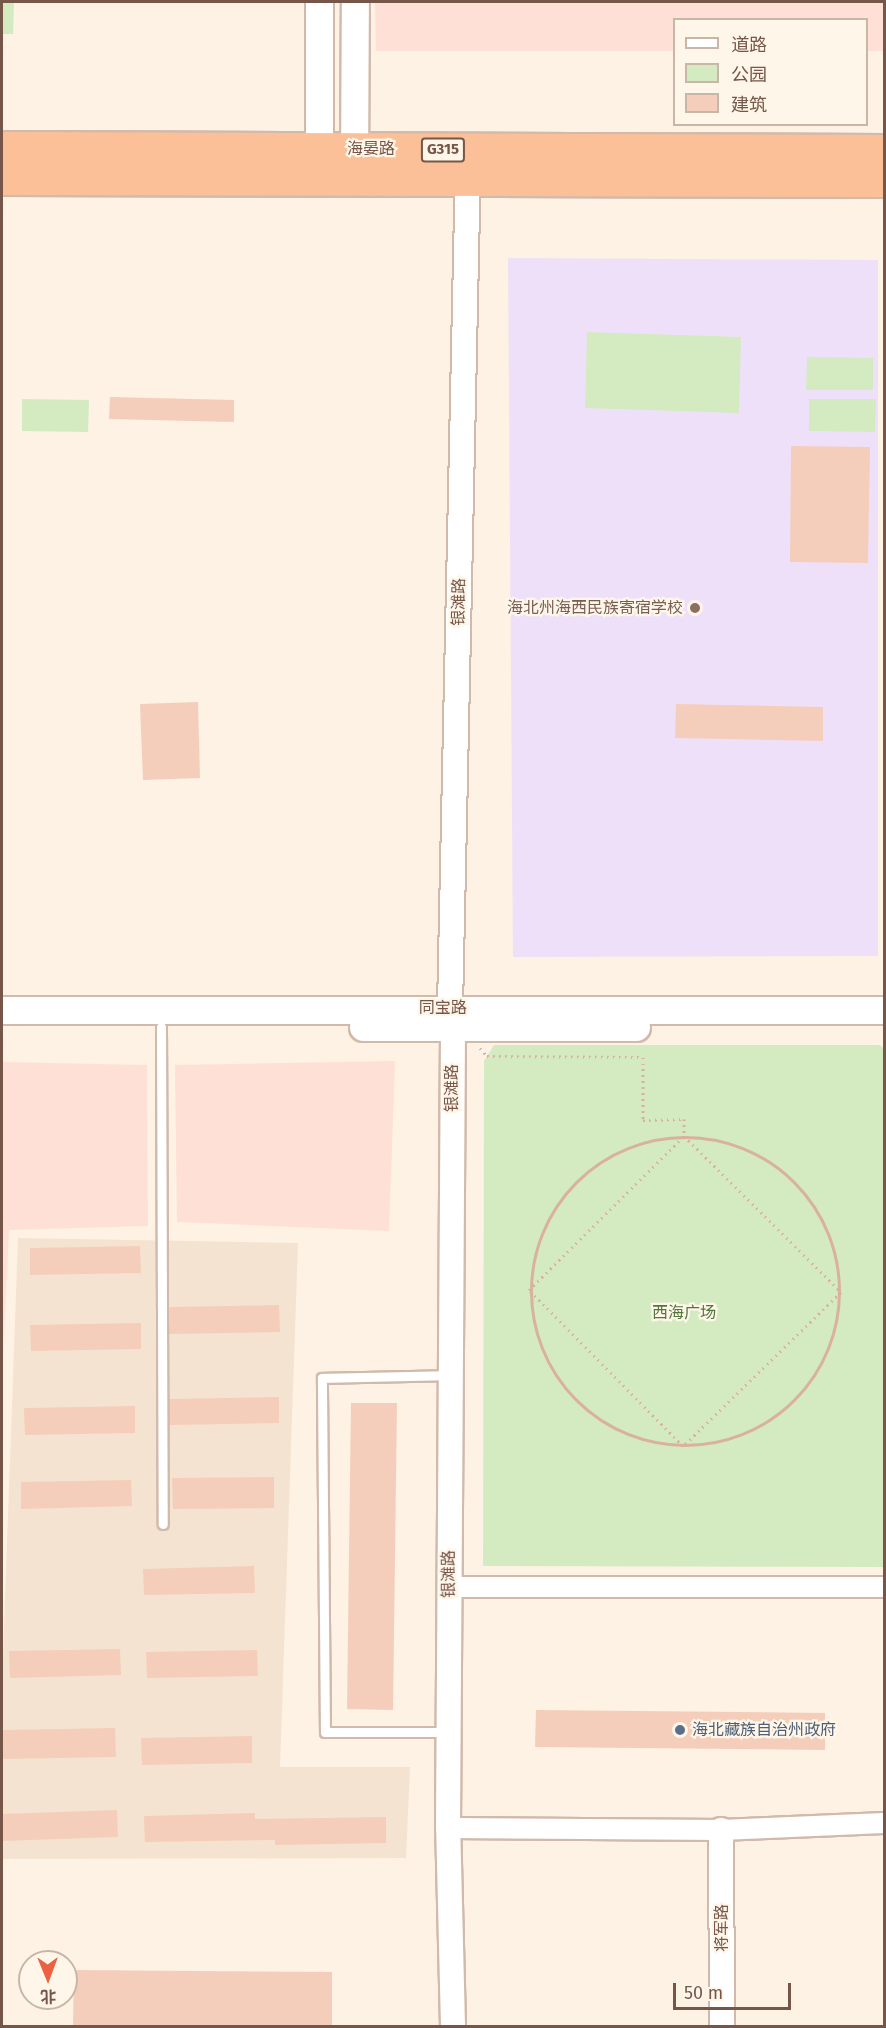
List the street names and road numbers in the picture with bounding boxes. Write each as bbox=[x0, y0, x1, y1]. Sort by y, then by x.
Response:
road number: G315 bbox=[420, 138, 466, 162]
street label: 海晏路 bbox=[347, 139, 395, 159]
street label: 银滩路 bbox=[449, 578, 469, 626]
street label: 同宝路 bbox=[419, 998, 467, 1018]
street label: 银滩路 bbox=[442, 1064, 462, 1112]
street label: 银滩路 bbox=[439, 1550, 459, 1598]
street label: 将军路 bbox=[712, 1904, 732, 1952]

